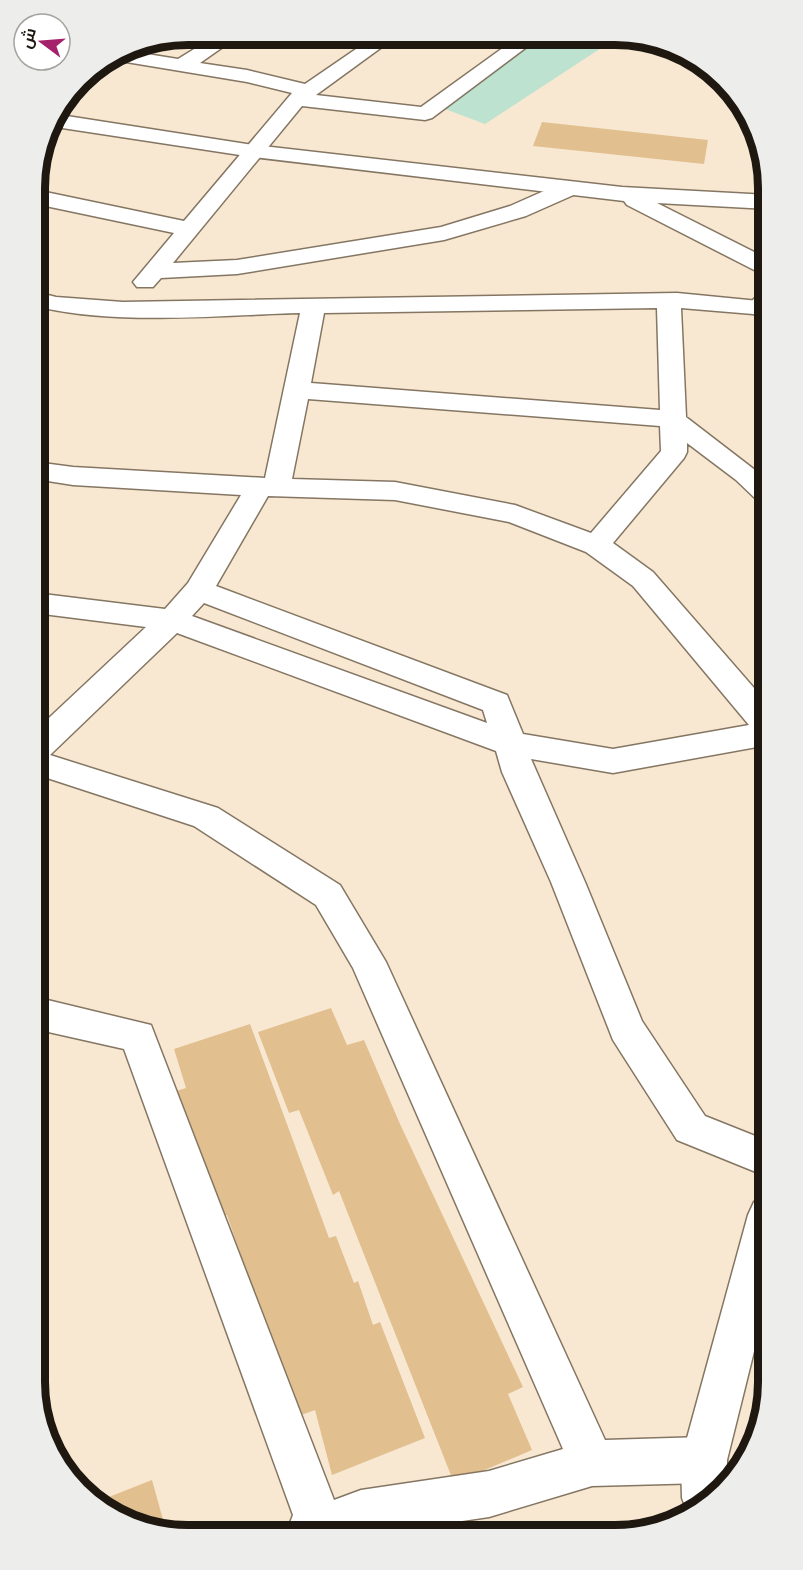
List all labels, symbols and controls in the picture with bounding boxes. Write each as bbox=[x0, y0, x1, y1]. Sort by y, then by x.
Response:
north arrow bbox=[12, 12, 72, 72]
text: ش bbox=[17, 26, 40, 50]

